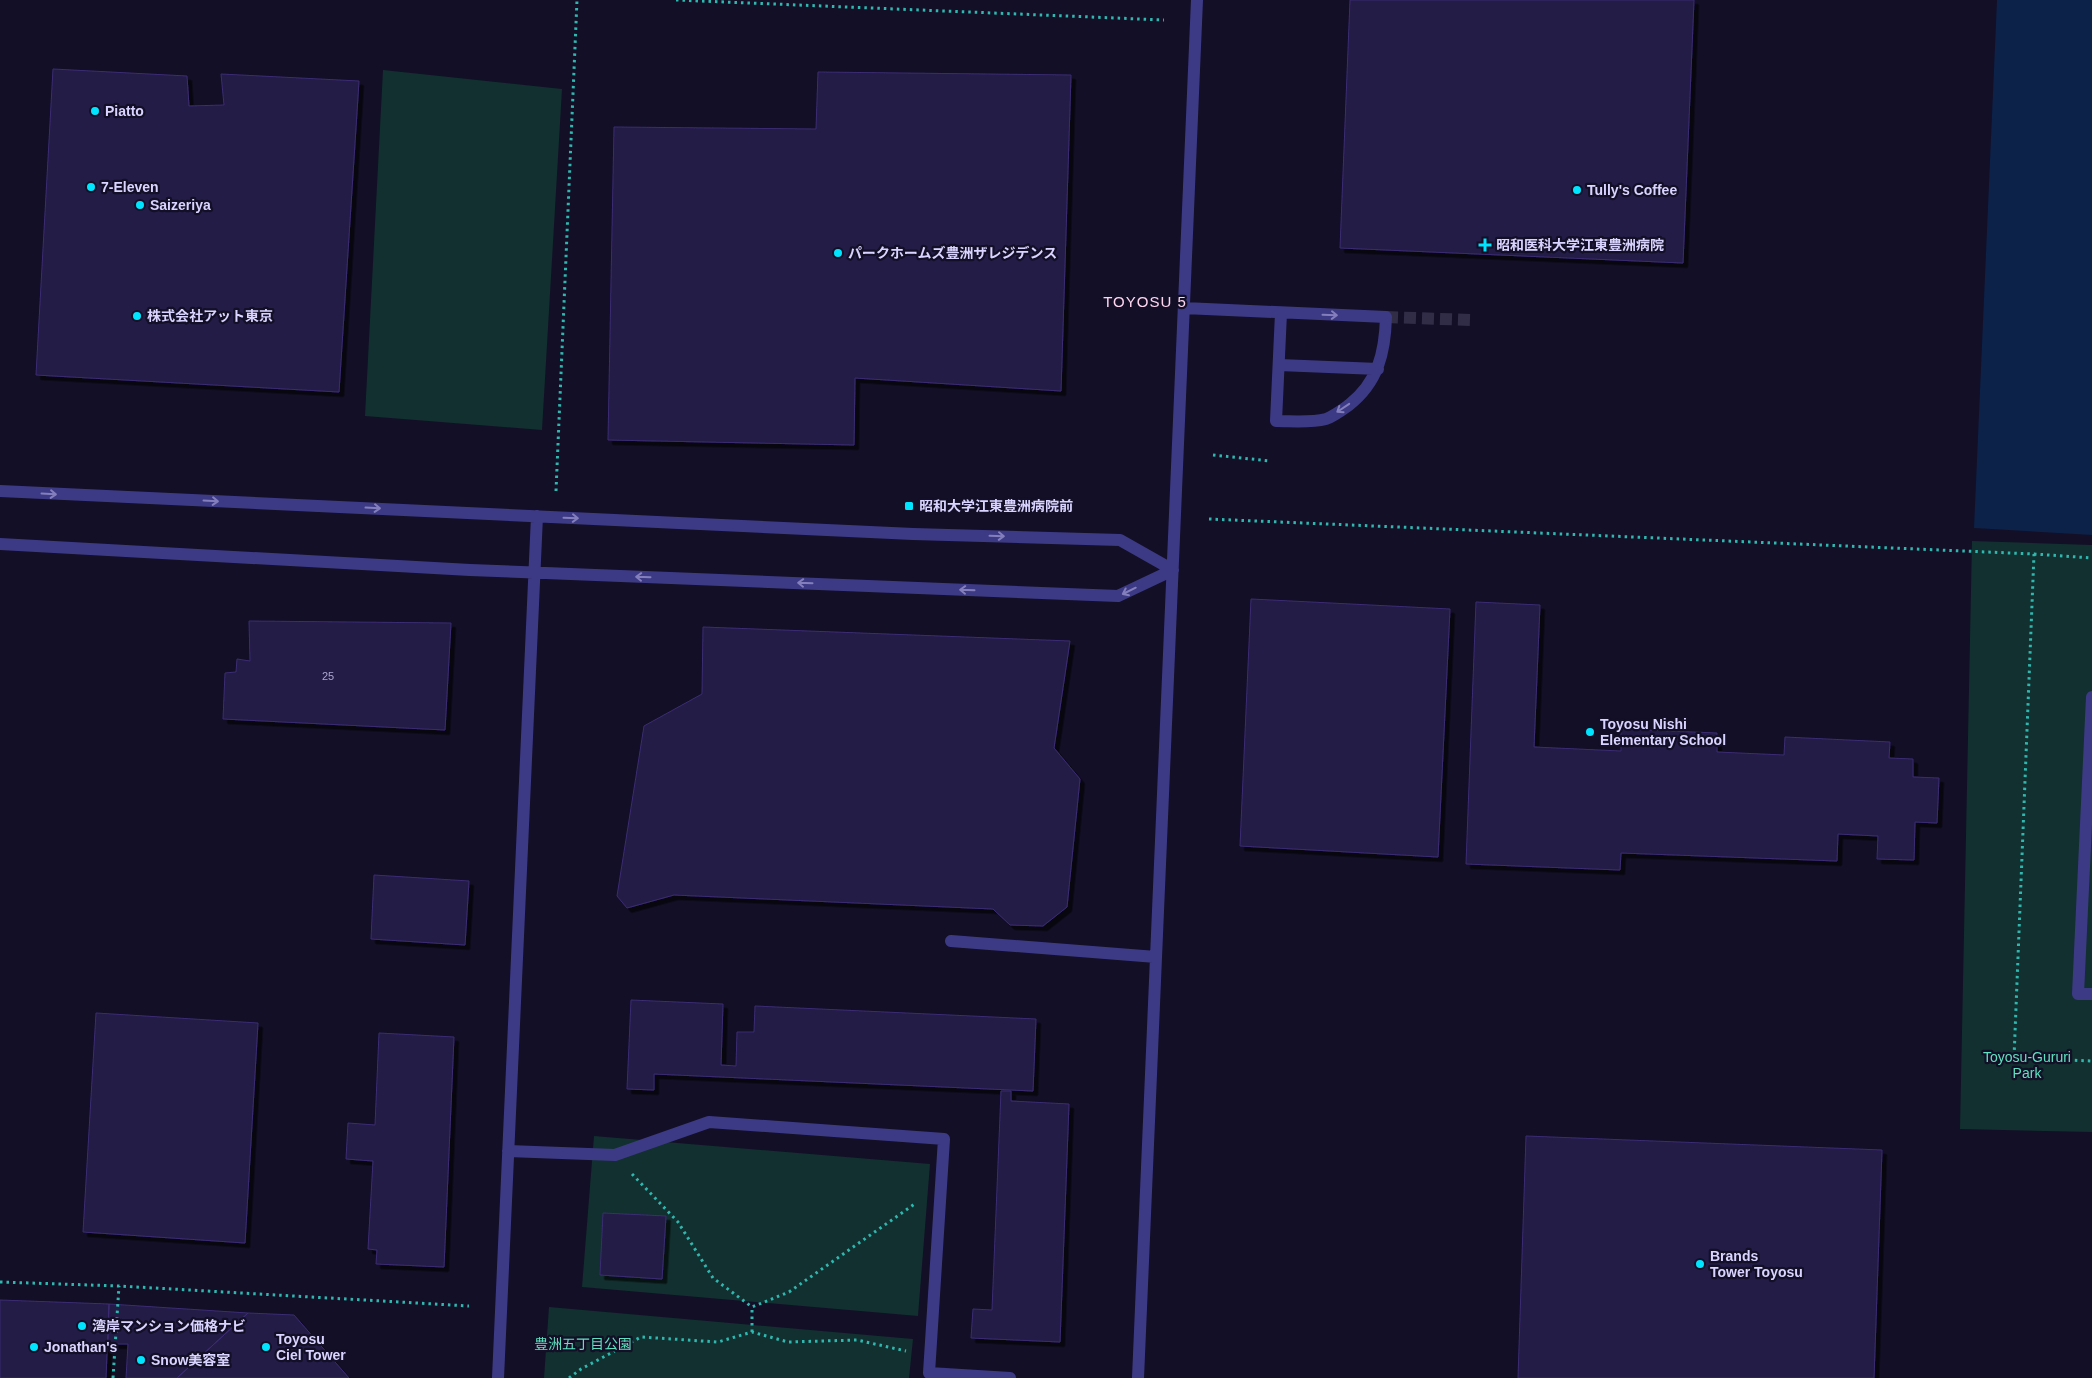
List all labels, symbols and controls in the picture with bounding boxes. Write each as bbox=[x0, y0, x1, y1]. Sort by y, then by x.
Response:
place label: Piatto bbox=[105, 103, 144, 119]
marker: Piatto bbox=[89, 105, 101, 117]
place label: 7-Eleven bbox=[101, 179, 159, 195]
marker: 7-Eleven bbox=[85, 181, 97, 193]
place label: Tully's Coffee bbox=[1587, 182, 1677, 198]
marker: Tully's Coffee bbox=[1571, 184, 1583, 196]
place label: Saizeriya bbox=[150, 197, 211, 213]
marker: Saizeriya bbox=[134, 199, 146, 211]
place label: 昭和医科大学江東豊洲病院 bbox=[1496, 237, 1664, 253]
marker: 昭和医科大学江東豊洲病院 bbox=[1478, 238, 1492, 252]
place label: パークホームズ豊洲ザレジデンス bbox=[848, 245, 1057, 261]
marker: パークホームズ豊洲ザレジデンス bbox=[832, 247, 844, 259]
district label: TOYOSU 5 bbox=[1103, 293, 1187, 310]
place label: 株式会社アット東京 bbox=[147, 308, 273, 324]
marker: 株式会社アット東京 bbox=[131, 310, 143, 322]
one-way arrow bbox=[1322, 310, 1338, 319]
one-way arrow bbox=[1336, 403, 1350, 413]
one-way arrow bbox=[40, 489, 56, 498]
one-way arrow bbox=[202, 496, 219, 506]
place label: 昭和大学江東豊洲病院前 bbox=[919, 498, 1073, 514]
marker: 昭和大学江東豊洲病院前 bbox=[903, 500, 915, 512]
one-way arrow bbox=[365, 504, 381, 513]
one-way arrow bbox=[562, 513, 578, 522]
one-way arrow bbox=[988, 531, 1005, 541]
one-way arrow bbox=[635, 572, 651, 582]
one-way arrow bbox=[797, 579, 813, 588]
one-way arrow bbox=[960, 585, 976, 594]
one-way arrow bbox=[1122, 587, 1137, 596]
house number: 25 bbox=[322, 670, 334, 682]
place label: Toyosu Nishi Elementary School bbox=[1600, 716, 1726, 748]
marker: Toyosu Nishi Elementary School bbox=[1584, 726, 1596, 738]
park label: Toyosu-Gururi Park bbox=[1983, 1049, 2071, 1081]
place label: Brands Tower Toyosu bbox=[1710, 1248, 1803, 1280]
marker: Brands Tower Toyosu bbox=[1694, 1258, 1706, 1270]
place label: 湾岸マンション価格ナビ bbox=[92, 1318, 246, 1334]
marker: 湾岸マンション価格ナビ bbox=[76, 1320, 88, 1332]
place label: Toyosu Ciel Tower bbox=[276, 1331, 346, 1363]
park label: 豊洲五丁目公園 bbox=[534, 1336, 632, 1352]
place label: Jonathan's bbox=[44, 1339, 118, 1355]
marker: Jonathan's bbox=[28, 1341, 40, 1353]
marker: Toyosu Ciel Tower bbox=[260, 1341, 272, 1353]
place label: Snow美容室 bbox=[151, 1352, 230, 1368]
marker: Snow美容室 bbox=[135, 1354, 147, 1366]

